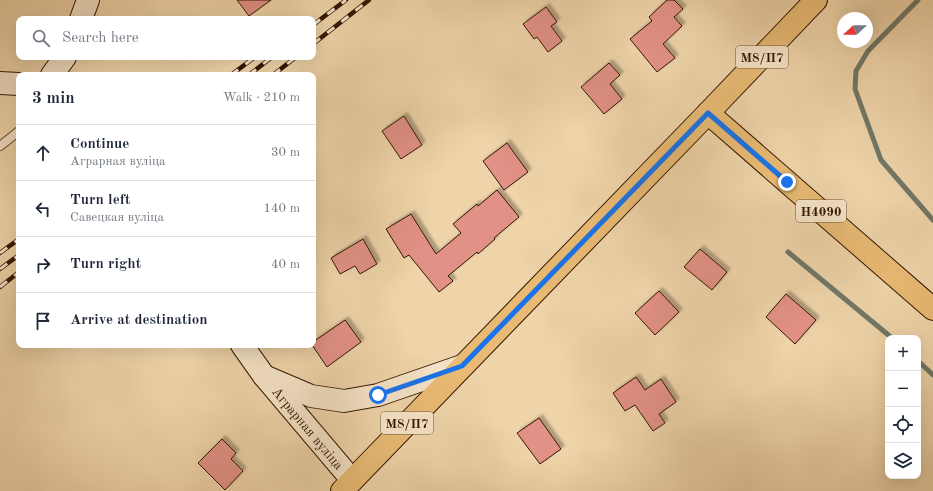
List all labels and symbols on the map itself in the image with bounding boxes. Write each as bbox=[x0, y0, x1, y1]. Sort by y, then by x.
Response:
north arrow bbox=[837, 12, 873, 48]
road number: М8/П7 bbox=[736, 46, 788, 68]
route end bbox=[778, 173, 796, 191]
road number: Н4090 bbox=[796, 200, 846, 222]
street label: Аграрная вуліца bbox=[269, 385, 346, 473]
route start bbox=[369, 386, 387, 404]
road number: М8/П7 bbox=[381, 412, 433, 434]

